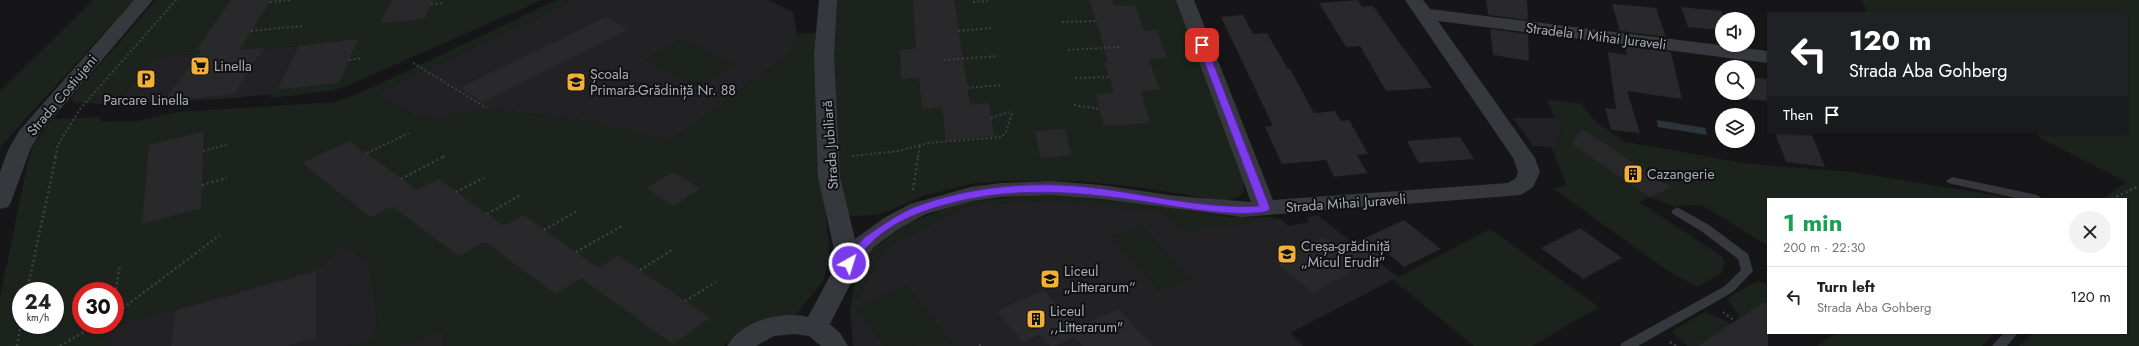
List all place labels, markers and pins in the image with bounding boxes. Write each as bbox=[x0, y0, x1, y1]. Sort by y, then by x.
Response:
pin bbox=[1185, 28, 1219, 62]
supermarket icon: Linella bbox=[189, 55, 211, 77]
place label: Linella bbox=[214, 56, 252, 76]
place label: Școala Primară-Grădiniță Nr. 88 bbox=[590, 64, 736, 101]
parking icon: Parcare Linella bbox=[135, 68, 157, 90]
school or university icon: Școala Primară-Grădiniță Nr. 88 bbox=[565, 71, 587, 93]
place label: Parcare Linella bbox=[103, 90, 189, 110]
building icon: Cazangerie bbox=[1622, 163, 1644, 185]
place label: Cazangerie bbox=[1647, 164, 1715, 184]
place label: Creșa-grădiniță „Micul Erudit” bbox=[1301, 236, 1390, 272]
school or university icon: Creșa-grădiniță „Micul Erudit” bbox=[1276, 243, 1298, 265]
place label: Liceul „Litterarum“ bbox=[1064, 261, 1135, 297]
school or university icon: Liceul „Litterarum“ bbox=[1039, 268, 1061, 290]
place label: Liceul ,,Litterarum" bbox=[1050, 301, 1123, 337]
building icon: Liceul ,,Litterarum" bbox=[1025, 308, 1047, 330]

